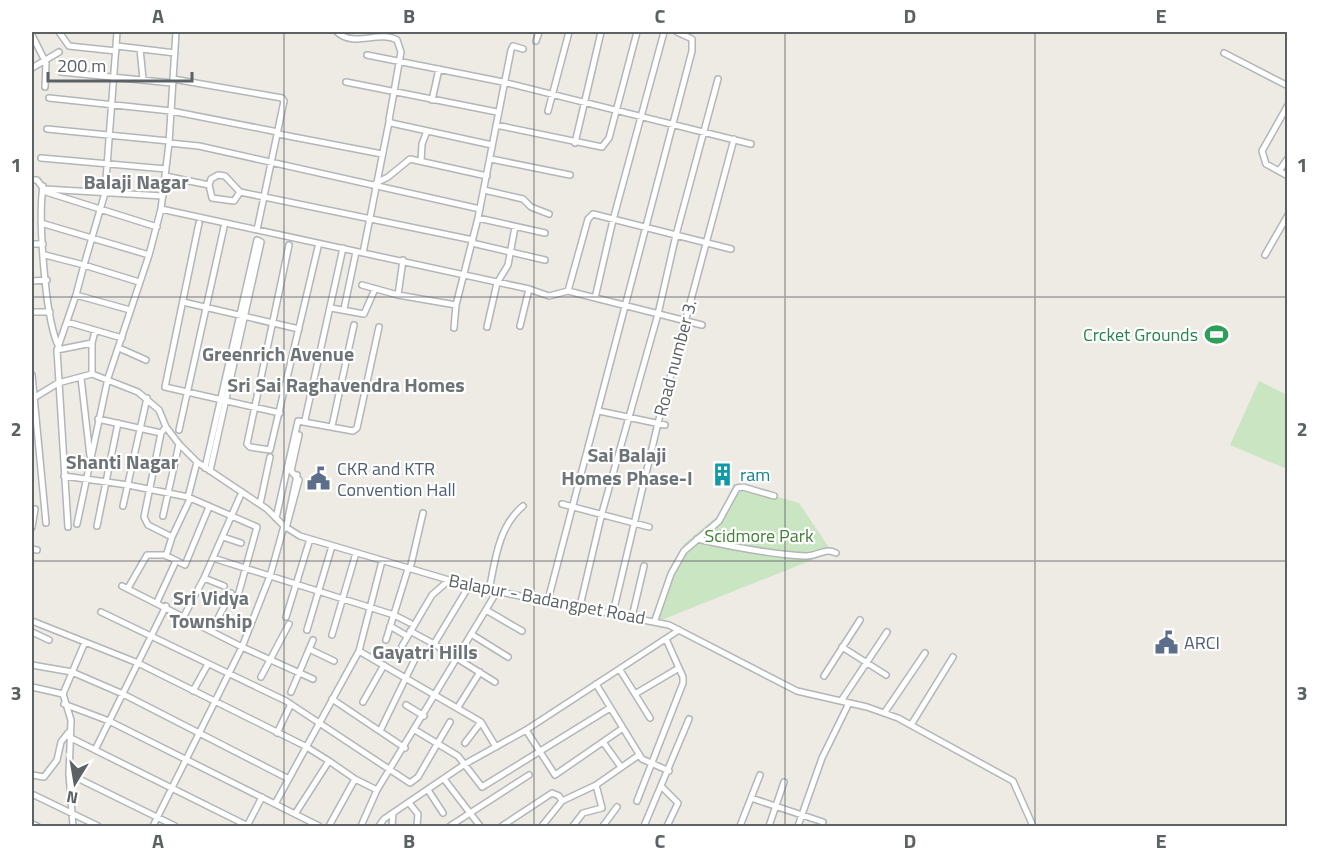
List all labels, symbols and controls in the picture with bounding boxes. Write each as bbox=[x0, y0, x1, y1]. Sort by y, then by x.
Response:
text: A bbox=[152, 0, 164, 31]
text: B bbox=[403, 0, 415, 31]
text: C bbox=[655, 0, 666, 31]
text: D bbox=[904, 0, 916, 31]
text: E bbox=[1155, 0, 1167, 31]
scale bar bbox=[48, 45, 192, 83]
text: 200 m bbox=[57, 52, 106, 79]
text: 1 bbox=[10, 149, 22, 180]
text: 1 bbox=[1296, 149, 1308, 180]
district label: Balaji Nagar bbox=[83, 166, 189, 197]
street label: Road number 3. bbox=[646, 297, 704, 419]
place label: Crcket Grounds bbox=[1083, 321, 1198, 348]
sports icon: Crcket Grounds bbox=[1203, 321, 1229, 347]
district label: Greenrich Avenue bbox=[202, 338, 354, 369]
district label: Sri Sai Raghavendra Homes bbox=[227, 369, 465, 400]
text: 2 bbox=[10, 413, 22, 444]
text: 2 bbox=[1296, 413, 1308, 444]
district label: Sai Balaji Homes Phase-I bbox=[561, 439, 693, 493]
district label: Shanti Nagar bbox=[66, 446, 179, 477]
place label: CKR and KTR Convention Hall bbox=[337, 455, 456, 503]
building icon: ram bbox=[709, 461, 735, 487]
place label: ram bbox=[740, 461, 770, 488]
public building icon: CKR and KTR Convention Hall bbox=[306, 465, 332, 491]
park label: Scidmore Park bbox=[704, 522, 814, 549]
street label: Balapur - Badangpet Road bbox=[446, 567, 648, 631]
district label: Sri Vidya Township bbox=[170, 582, 253, 636]
public building icon: ARCI bbox=[1153, 629, 1179, 655]
place label: ARCI bbox=[1184, 629, 1220, 656]
district label: Gayatri Hills bbox=[372, 636, 478, 667]
text: 3 bbox=[10, 677, 22, 708]
text: 3 bbox=[1296, 677, 1308, 708]
north arrow bbox=[45, 753, 105, 813]
text: N bbox=[64, 785, 80, 811]
text: A bbox=[152, 825, 164, 856]
text: B bbox=[403, 825, 415, 856]
text: C bbox=[655, 825, 666, 856]
text: D bbox=[904, 825, 916, 856]
text: E bbox=[1155, 825, 1167, 856]

